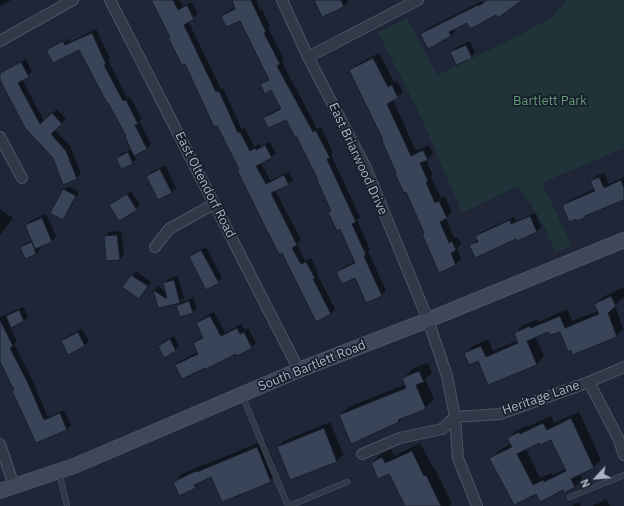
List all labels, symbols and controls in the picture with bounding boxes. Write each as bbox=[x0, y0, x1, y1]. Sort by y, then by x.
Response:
park label: Bartlett Park bbox=[513, 93, 587, 109]
street label: East Briarwood Drive bbox=[325, 100, 391, 218]
street label: East Oltendorf Road bbox=[172, 129, 238, 241]
street label: South Bartlett Road bbox=[256, 337, 368, 395]
street label: Heritage Lane bbox=[500, 377, 582, 419]
north arrow bbox=[576, 458, 616, 498]
text: N bbox=[577, 477, 593, 490]

